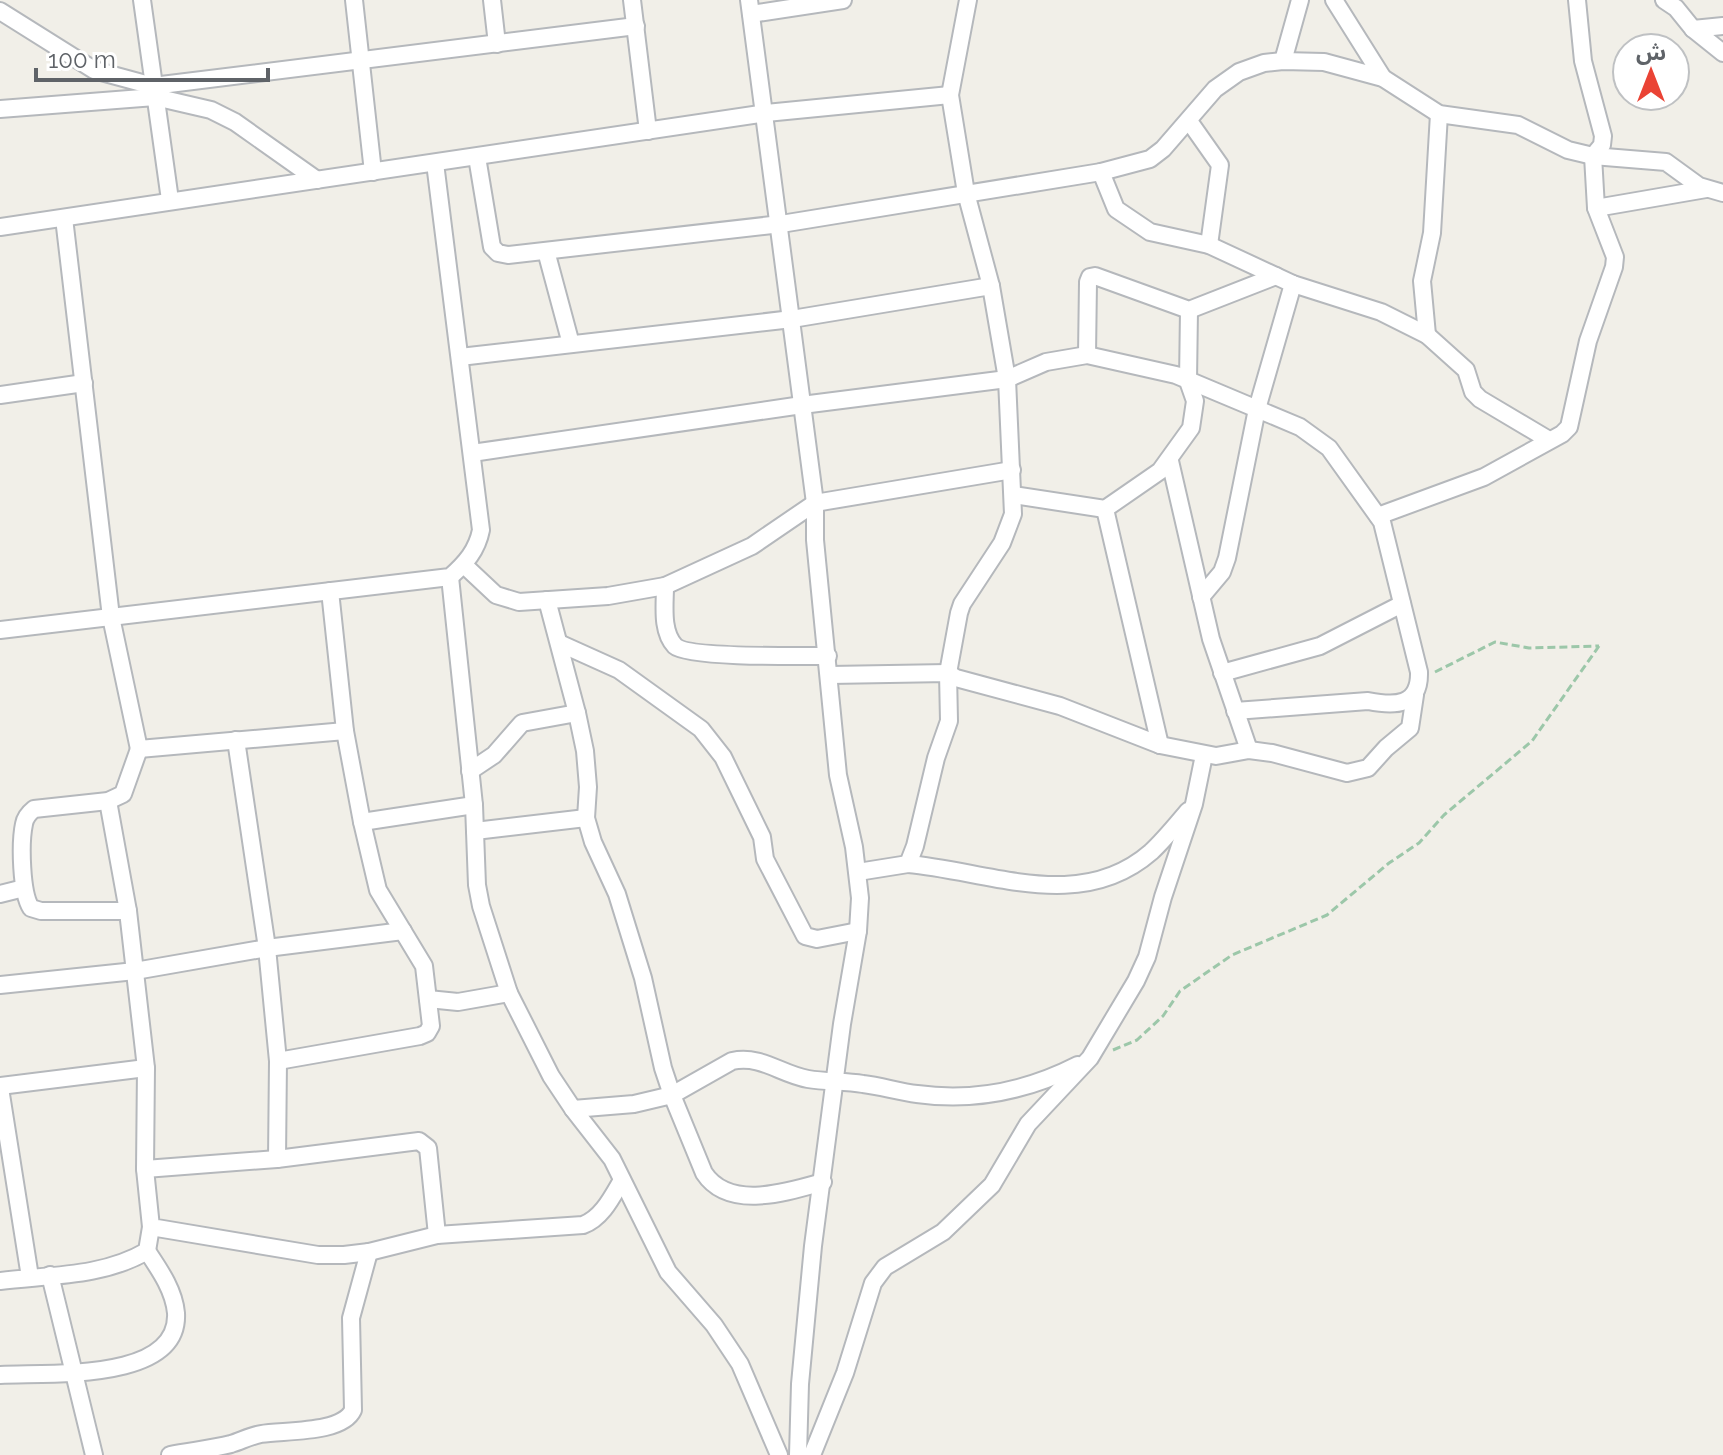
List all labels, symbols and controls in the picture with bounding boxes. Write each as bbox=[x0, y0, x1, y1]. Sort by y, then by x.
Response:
scale bar bbox=[36, 32, 268, 82]
north arrow bbox=[1611, 32, 1691, 112]
text: ش bbox=[1636, 39, 1666, 65]
text: 100 m bbox=[48, 45, 116, 74]

